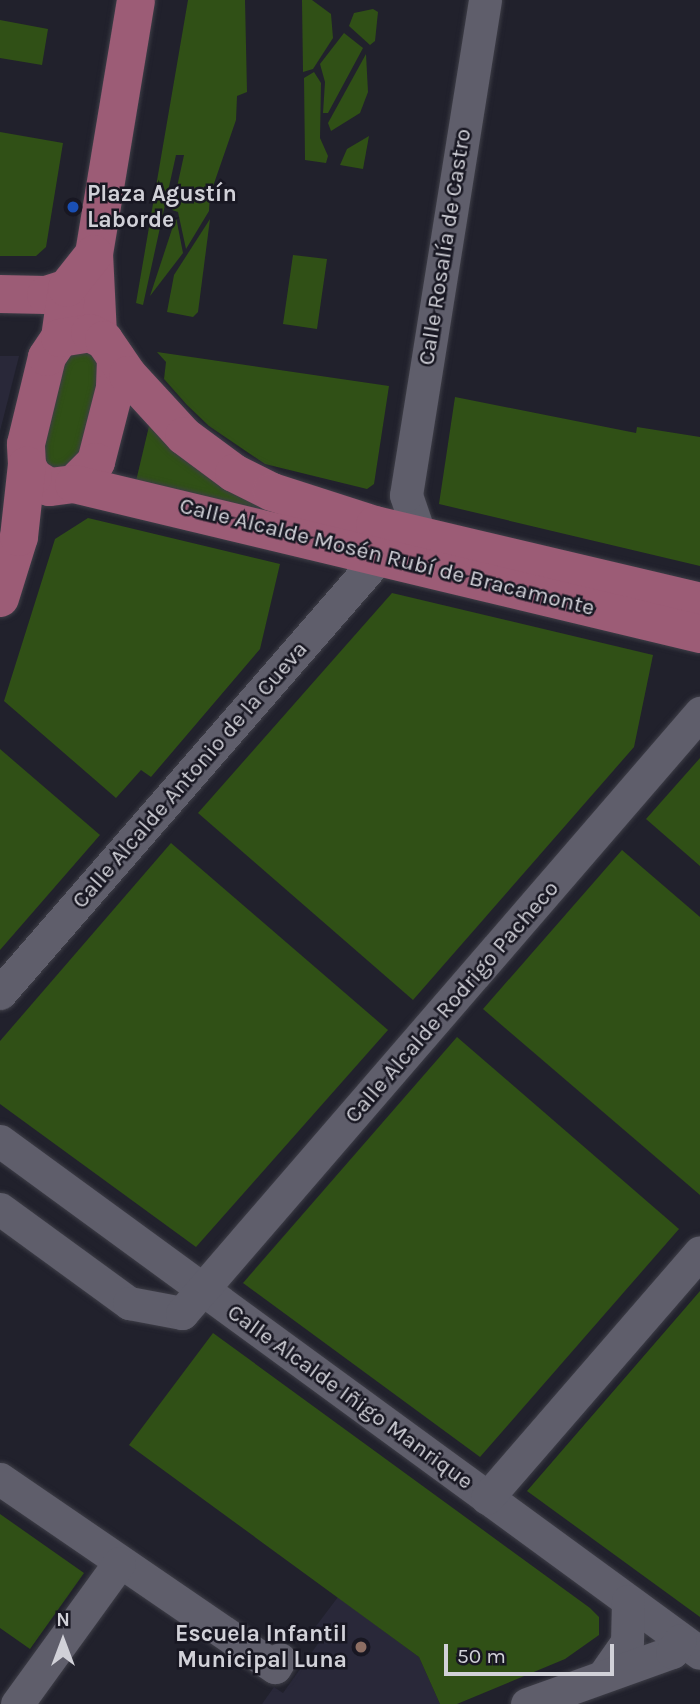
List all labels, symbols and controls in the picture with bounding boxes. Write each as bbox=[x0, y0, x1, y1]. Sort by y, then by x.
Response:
street label: Calle Rosalía de Castro bbox=[413, 127, 477, 367]
place label: Plaza Agustín Laborde bbox=[87, 180, 237, 234]
marker: Plaza Agustín Laborde bbox=[65, 199, 81, 215]
street label: Calle Alcalde Mosén Rubí de Bracamonte bbox=[177, 492, 597, 622]
street label: Calle Alcalde Antonio de la Cueva bbox=[66, 636, 314, 914]
street label: Calle Alcalde Rodrigo Pacheco bbox=[339, 875, 565, 1129]
street label: Calle Alcalde Iñigo Manrique bbox=[222, 1299, 478, 1495]
north arrow bbox=[28, 1606, 98, 1676]
text: N bbox=[56, 1609, 70, 1631]
place label: Escuela Infantil Municipal Luna bbox=[175, 1620, 347, 1674]
scale bar bbox=[448, 1630, 618, 1674]
marker: Escuela Infantil Municipal Luna bbox=[353, 1639, 369, 1655]
text: 50 m bbox=[457, 1644, 506, 1668]

